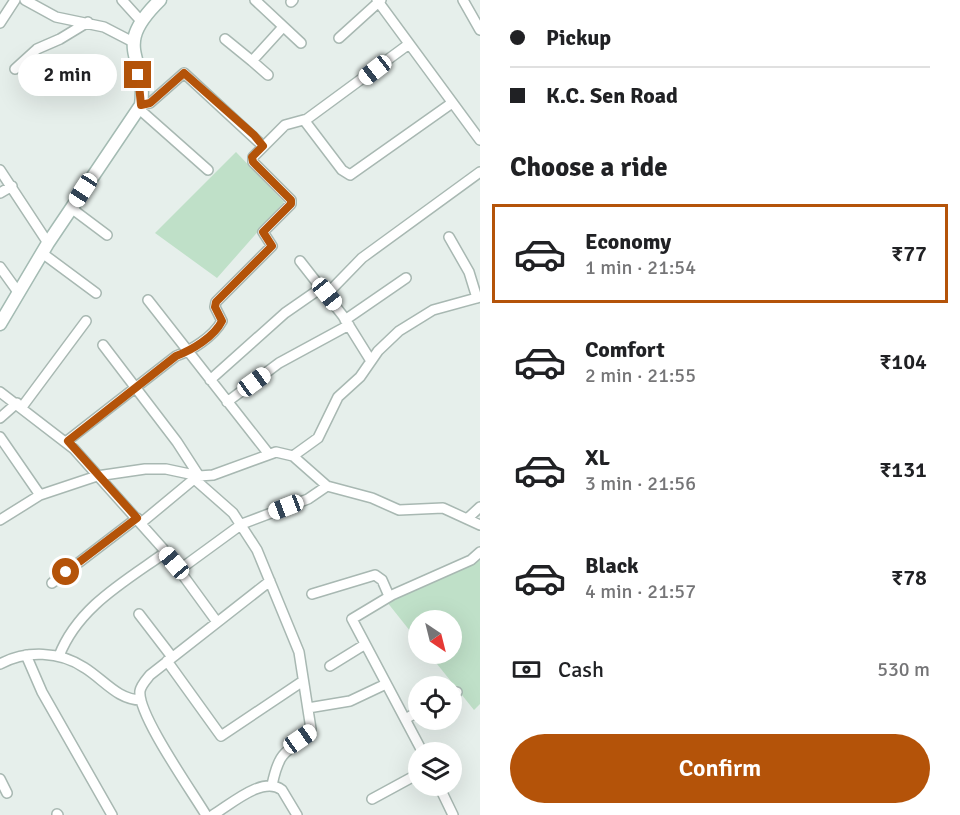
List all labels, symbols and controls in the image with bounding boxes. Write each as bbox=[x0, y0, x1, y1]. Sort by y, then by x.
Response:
text: Pickup bbox=[546, 24, 611, 51]
car bbox=[355, 52, 395, 88]
callout: 2 min bbox=[18, 54, 117, 96]
route end bbox=[124, 61, 151, 88]
text: 2 min bbox=[44, 62, 91, 87]
text: K.C. Sen Road bbox=[546, 82, 678, 109]
text: Choose a ride bbox=[510, 151, 668, 184]
car bbox=[66, 170, 100, 210]
icon: car bbox=[513, 227, 567, 281]
text: Economy bbox=[585, 228, 671, 255]
text: ₹77 bbox=[891, 240, 927, 267]
text: 1 min · 21:54 bbox=[585, 255, 696, 280]
car bbox=[309, 274, 345, 314]
icon: car bbox=[513, 335, 567, 389]
text: Comfort bbox=[585, 336, 665, 363]
text: ₹104 bbox=[879, 348, 927, 375]
text: 2 min · 21:55 bbox=[585, 363, 696, 388]
car bbox=[234, 364, 274, 400]
icon: car bbox=[513, 443, 567, 497]
text: XL bbox=[585, 444, 610, 471]
text: ₹131 bbox=[879, 456, 927, 483]
text: 3 min · 21:56 bbox=[585, 471, 696, 496]
car bbox=[266, 492, 306, 522]
car bbox=[156, 543, 192, 583]
icon: car bbox=[513, 551, 567, 605]
text: Black bbox=[585, 552, 639, 579]
route start bbox=[52, 558, 79, 585]
text: ₹78 bbox=[891, 564, 927, 591]
text: 4 min · 21:57 bbox=[585, 579, 696, 604]
north arrow bbox=[408, 610, 462, 664]
map controls bbox=[408, 610, 462, 796]
icon: cash bbox=[510, 653, 543, 686]
text: Cash bbox=[558, 656, 604, 683]
text: 530 m bbox=[877, 657, 930, 682]
button: locate bbox=[408, 676, 462, 730]
car bbox=[280, 721, 320, 757]
button: Confirm bbox=[510, 734, 930, 803]
button: layers bbox=[408, 742, 462, 796]

